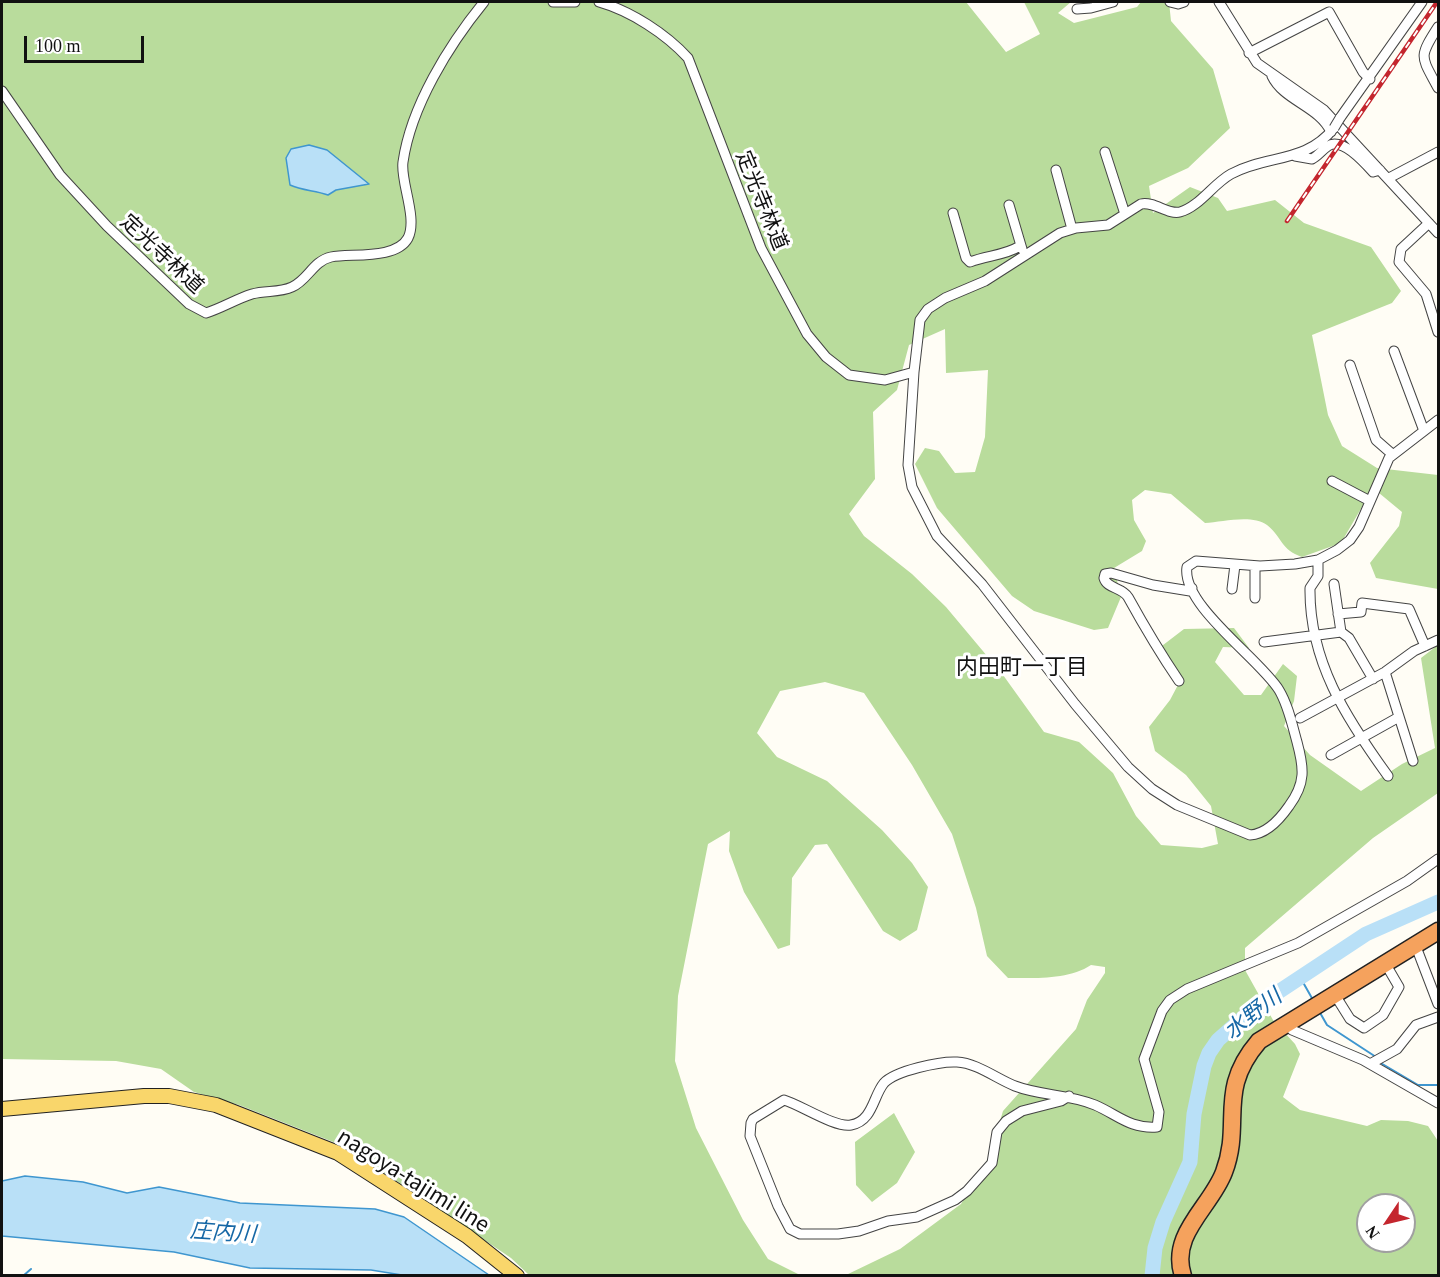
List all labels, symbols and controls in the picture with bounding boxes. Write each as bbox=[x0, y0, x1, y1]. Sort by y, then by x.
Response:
scale bar bbox=[27, 24, 147, 62]
text: 100 m bbox=[35, 36, 81, 56]
street label: 定光寺林道 bbox=[732, 147, 794, 253]
street label: 定光寺林道 bbox=[116, 208, 210, 298]
district label: 内田町一丁目 bbox=[956, 653, 1088, 679]
water label: 水野川 bbox=[1218, 982, 1286, 1044]
street label: nagoya-tajimi line bbox=[333, 1123, 495, 1237]
north arrow bbox=[1356, 1193, 1416, 1253]
water label: 庄内川 bbox=[189, 1216, 257, 1246]
text: N bbox=[1362, 1223, 1383, 1242]

